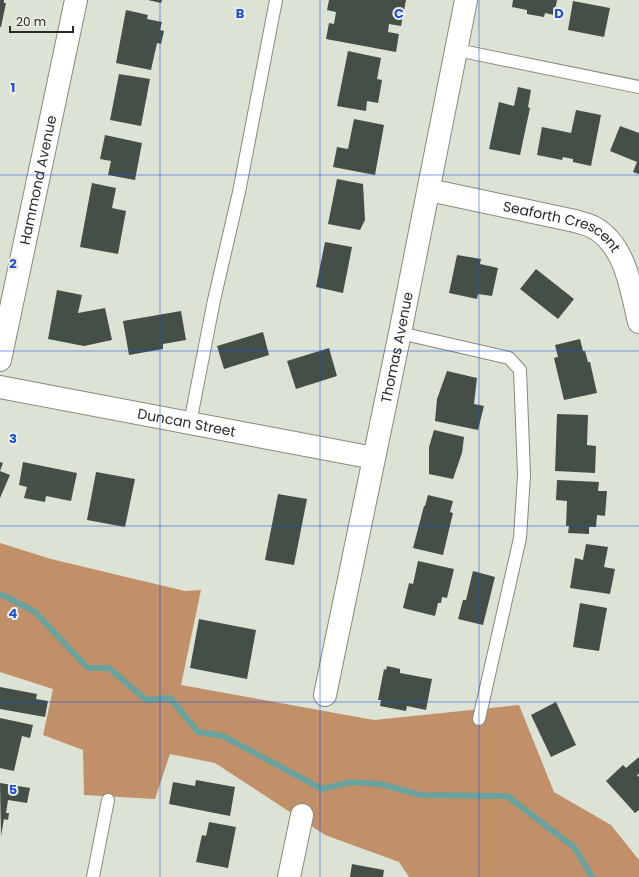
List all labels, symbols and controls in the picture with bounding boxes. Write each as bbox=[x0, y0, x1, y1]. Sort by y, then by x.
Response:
text: B bbox=[236, 4, 245, 23]
text: C bbox=[394, 4, 404, 23]
text: D bbox=[554, 4, 564, 23]
scale bar bbox=[10, 8, 73, 34]
text: 20 m bbox=[16, 13, 46, 30]
text: 1 bbox=[11, 78, 15, 97]
street label: Hammond Avenue bbox=[15, 113, 61, 247]
street label: Seaforth Crescent bbox=[501, 196, 625, 256]
text: 2 bbox=[9, 254, 17, 273]
street label: Thomas Avenue bbox=[376, 290, 418, 405]
street label: Duncan Street bbox=[136, 403, 237, 442]
text: 3 bbox=[9, 429, 17, 448]
text: 4 bbox=[9, 604, 18, 623]
text: 5 bbox=[9, 780, 17, 799]

